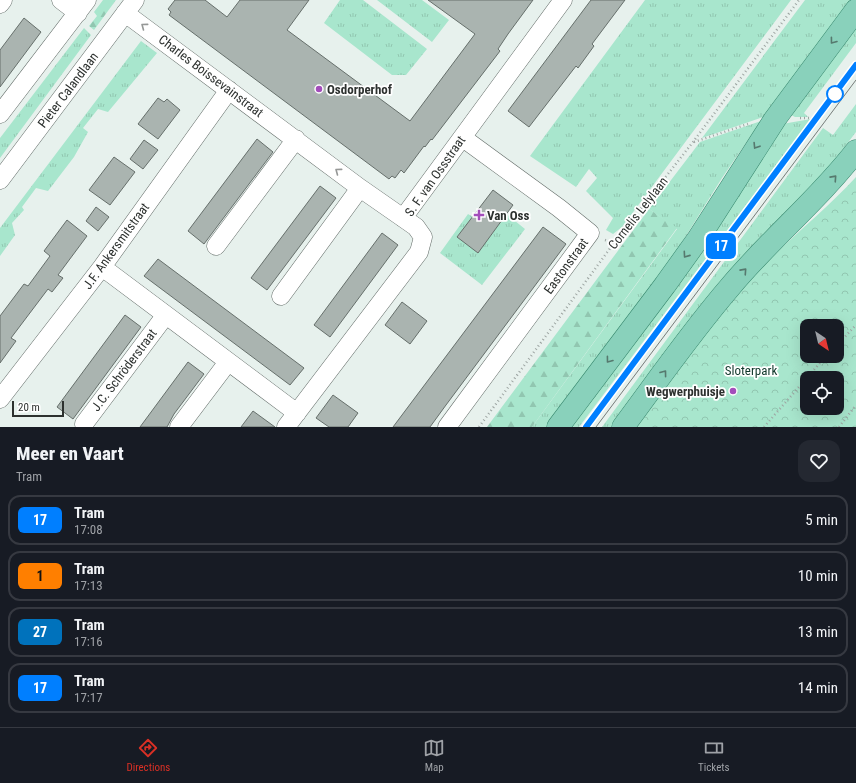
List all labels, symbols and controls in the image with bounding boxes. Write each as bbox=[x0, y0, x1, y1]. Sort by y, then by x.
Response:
one-way arrow bbox=[141, 24, 148, 31]
street label: Charles Boissevainstraat bbox=[156, 32, 266, 120]
one-way arrow bbox=[830, 37, 837, 44]
street label: Pieter Calandlaan bbox=[35, 49, 101, 131]
place label: Osdorperhof bbox=[327, 82, 393, 97]
marker: Osdorperhof bbox=[314, 84, 324, 94]
unlabelled marker bbox=[826, 85, 844, 103]
street label: S. F. van Ossstraat bbox=[402, 133, 468, 219]
one-way arrow bbox=[754, 142, 761, 149]
one-way arrow bbox=[335, 169, 342, 176]
street label: Cornelis Lelylaan bbox=[605, 174, 671, 252]
one-way arrow bbox=[830, 175, 837, 183]
street label: J.F. Ankersmitstraat bbox=[80, 200, 152, 292]
place label: Van Oss bbox=[487, 208, 529, 223]
marker: Van Oss bbox=[474, 210, 484, 220]
line badge: 17 bbox=[703, 233, 739, 259]
street label: Eastonstraat bbox=[541, 235, 591, 297]
text: 17 bbox=[714, 238, 728, 254]
one-way arrow bbox=[684, 251, 691, 258]
one-way arrow bbox=[739, 268, 746, 276]
north arrow bbox=[800, 319, 844, 363]
map controls bbox=[800, 319, 844, 415]
street label: J.C. Schröderstraat bbox=[88, 326, 160, 414]
one-way arrow bbox=[606, 355, 613, 362]
park label: Sloterpark bbox=[725, 363, 777, 378]
one-way arrow bbox=[659, 371, 666, 378]
button: locate bbox=[800, 371, 844, 415]
place label: Wegwerphuisje bbox=[646, 384, 725, 399]
marker: Wegwerphuisje bbox=[728, 386, 738, 396]
scale bar bbox=[12, 399, 64, 418]
text: 20 m bbox=[18, 401, 40, 414]
button: heart bbox=[798, 440, 840, 482]
text: Meer en Vaart bbox=[16, 442, 124, 465]
text: Tram bbox=[16, 469, 42, 484]
text: Tram bbox=[74, 504, 105, 522]
text: 5 min bbox=[805, 511, 838, 529]
text: 17 bbox=[33, 512, 47, 528]
text: 17:08 bbox=[74, 522, 103, 537]
text: Tram bbox=[74, 560, 105, 578]
text: 10 min bbox=[798, 567, 838, 585]
text: 1 bbox=[36, 568, 44, 584]
text: 17:13 bbox=[74, 578, 103, 593]
text: Tram bbox=[74, 616, 105, 634]
text: 13 min bbox=[798, 623, 838, 641]
text: 27 bbox=[33, 624, 47, 640]
text: 17:16 bbox=[74, 634, 103, 649]
text: Tram bbox=[74, 672, 105, 690]
text: 14 min bbox=[798, 679, 838, 697]
text: 17 bbox=[33, 680, 47, 696]
text: 17:17 bbox=[74, 690, 103, 705]
tab: Directions bbox=[126, 737, 170, 774]
tab: Map bbox=[423, 737, 445, 774]
tab: Tickets bbox=[698, 737, 730, 774]

